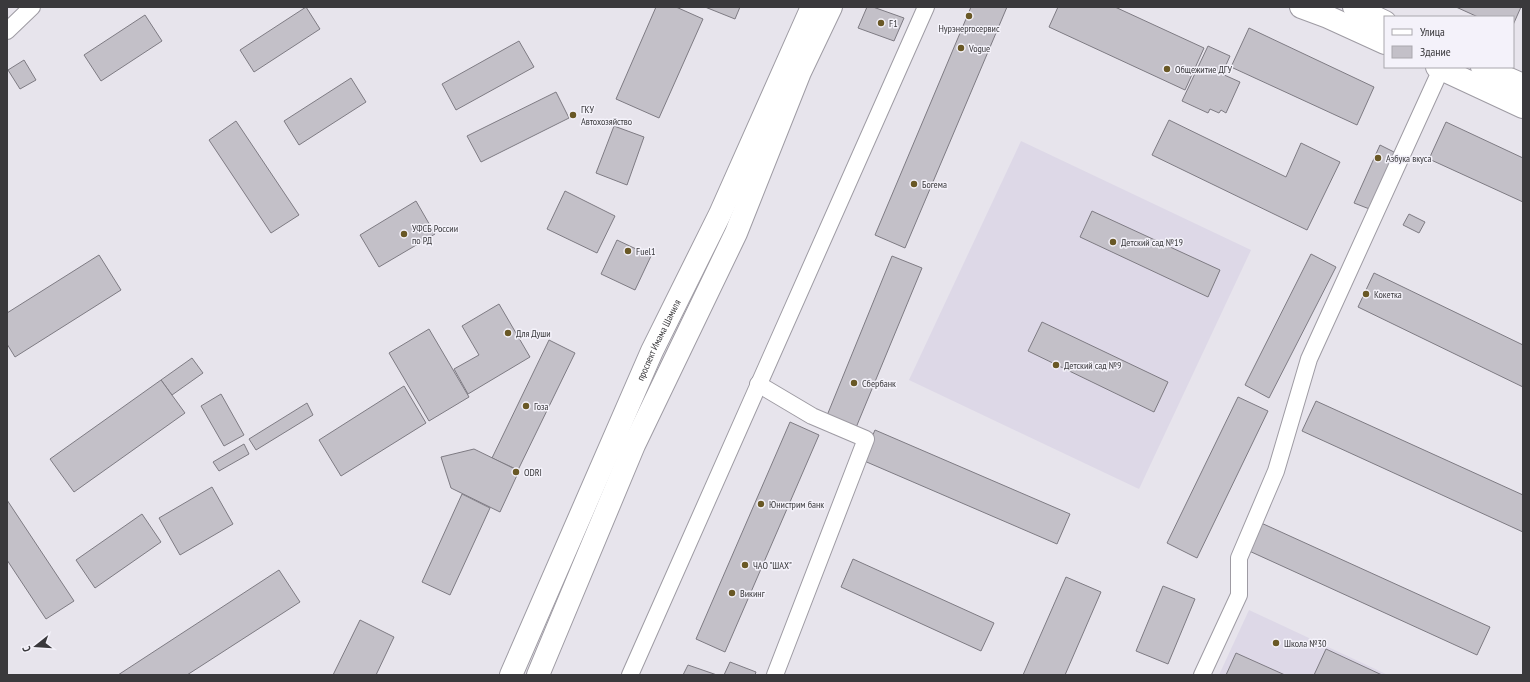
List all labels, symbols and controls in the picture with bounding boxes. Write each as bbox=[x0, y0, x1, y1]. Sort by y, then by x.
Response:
marker: Нурэнергосервис bbox=[964, 11, 974, 21]
legend bbox=[1384, 16, 1514, 68]
place label: F1 bbox=[889, 17, 898, 30]
marker: F1 bbox=[876, 18, 886, 28]
place label: Нурэнергосервис bbox=[938, 22, 1000, 35]
text: Улица bbox=[1420, 24, 1445, 39]
place label: Vogue bbox=[968, 42, 990, 55]
marker: Vogue bbox=[956, 43, 966, 53]
text: Здание bbox=[1420, 44, 1451, 59]
place label: Общежитие ДГУ bbox=[1175, 63, 1232, 76]
marker: Общежитие ДГУ bbox=[1162, 64, 1172, 74]
place label: ГКУ Автохозяйство bbox=[581, 103, 632, 128]
marker: ГКУ Автохозяйство bbox=[568, 110, 578, 120]
place label: Азбука вкуса bbox=[1386, 152, 1431, 165]
marker: Азбука вкуса bbox=[1373, 153, 1383, 163]
place label: Богема bbox=[922, 178, 947, 191]
marker: Богема bbox=[909, 179, 919, 189]
place label: УФСБ России по РД bbox=[412, 222, 458, 247]
marker: УФСБ России по РД bbox=[399, 229, 409, 239]
place label: Детский сад №19 bbox=[1121, 236, 1183, 249]
marker: Детский сад №19 bbox=[1108, 237, 1118, 247]
place label: Fuel1 bbox=[636, 245, 655, 258]
marker: Fuel1 bbox=[623, 246, 633, 256]
place label: Кокетка bbox=[1374, 288, 1402, 301]
marker: Кокетка bbox=[1361, 289, 1371, 299]
street label: проспект Имама Шамиля bbox=[633, 297, 683, 383]
place label: Для Души bbox=[516, 327, 551, 340]
marker: Для Души bbox=[503, 328, 513, 338]
place label: Детский сад №9 bbox=[1064, 359, 1122, 372]
marker: Детский сад №9 bbox=[1051, 360, 1061, 370]
place label: Сбербанк bbox=[862, 377, 896, 390]
marker: Сбербанк bbox=[849, 378, 859, 388]
place label: Гоза bbox=[534, 400, 549, 413]
marker: Гоза bbox=[521, 401, 531, 411]
place label: ODRI bbox=[524, 466, 542, 479]
marker: ODRI bbox=[511, 467, 521, 477]
place label: Юнистрим банк bbox=[769, 498, 824, 511]
marker: Юнистрим банк bbox=[756, 499, 766, 509]
place label: ЧАО "ШАХ" bbox=[753, 559, 792, 572]
marker: ЧАО "ШАХ" bbox=[740, 560, 750, 570]
place label: Викинг bbox=[740, 587, 765, 600]
marker: Викинг bbox=[727, 588, 737, 598]
north arrow bbox=[16, 626, 56, 666]
place label: Школа №30 bbox=[1284, 637, 1327, 650]
marker: Школа №30 bbox=[1271, 638, 1281, 648]
text: С bbox=[19, 644, 34, 653]

